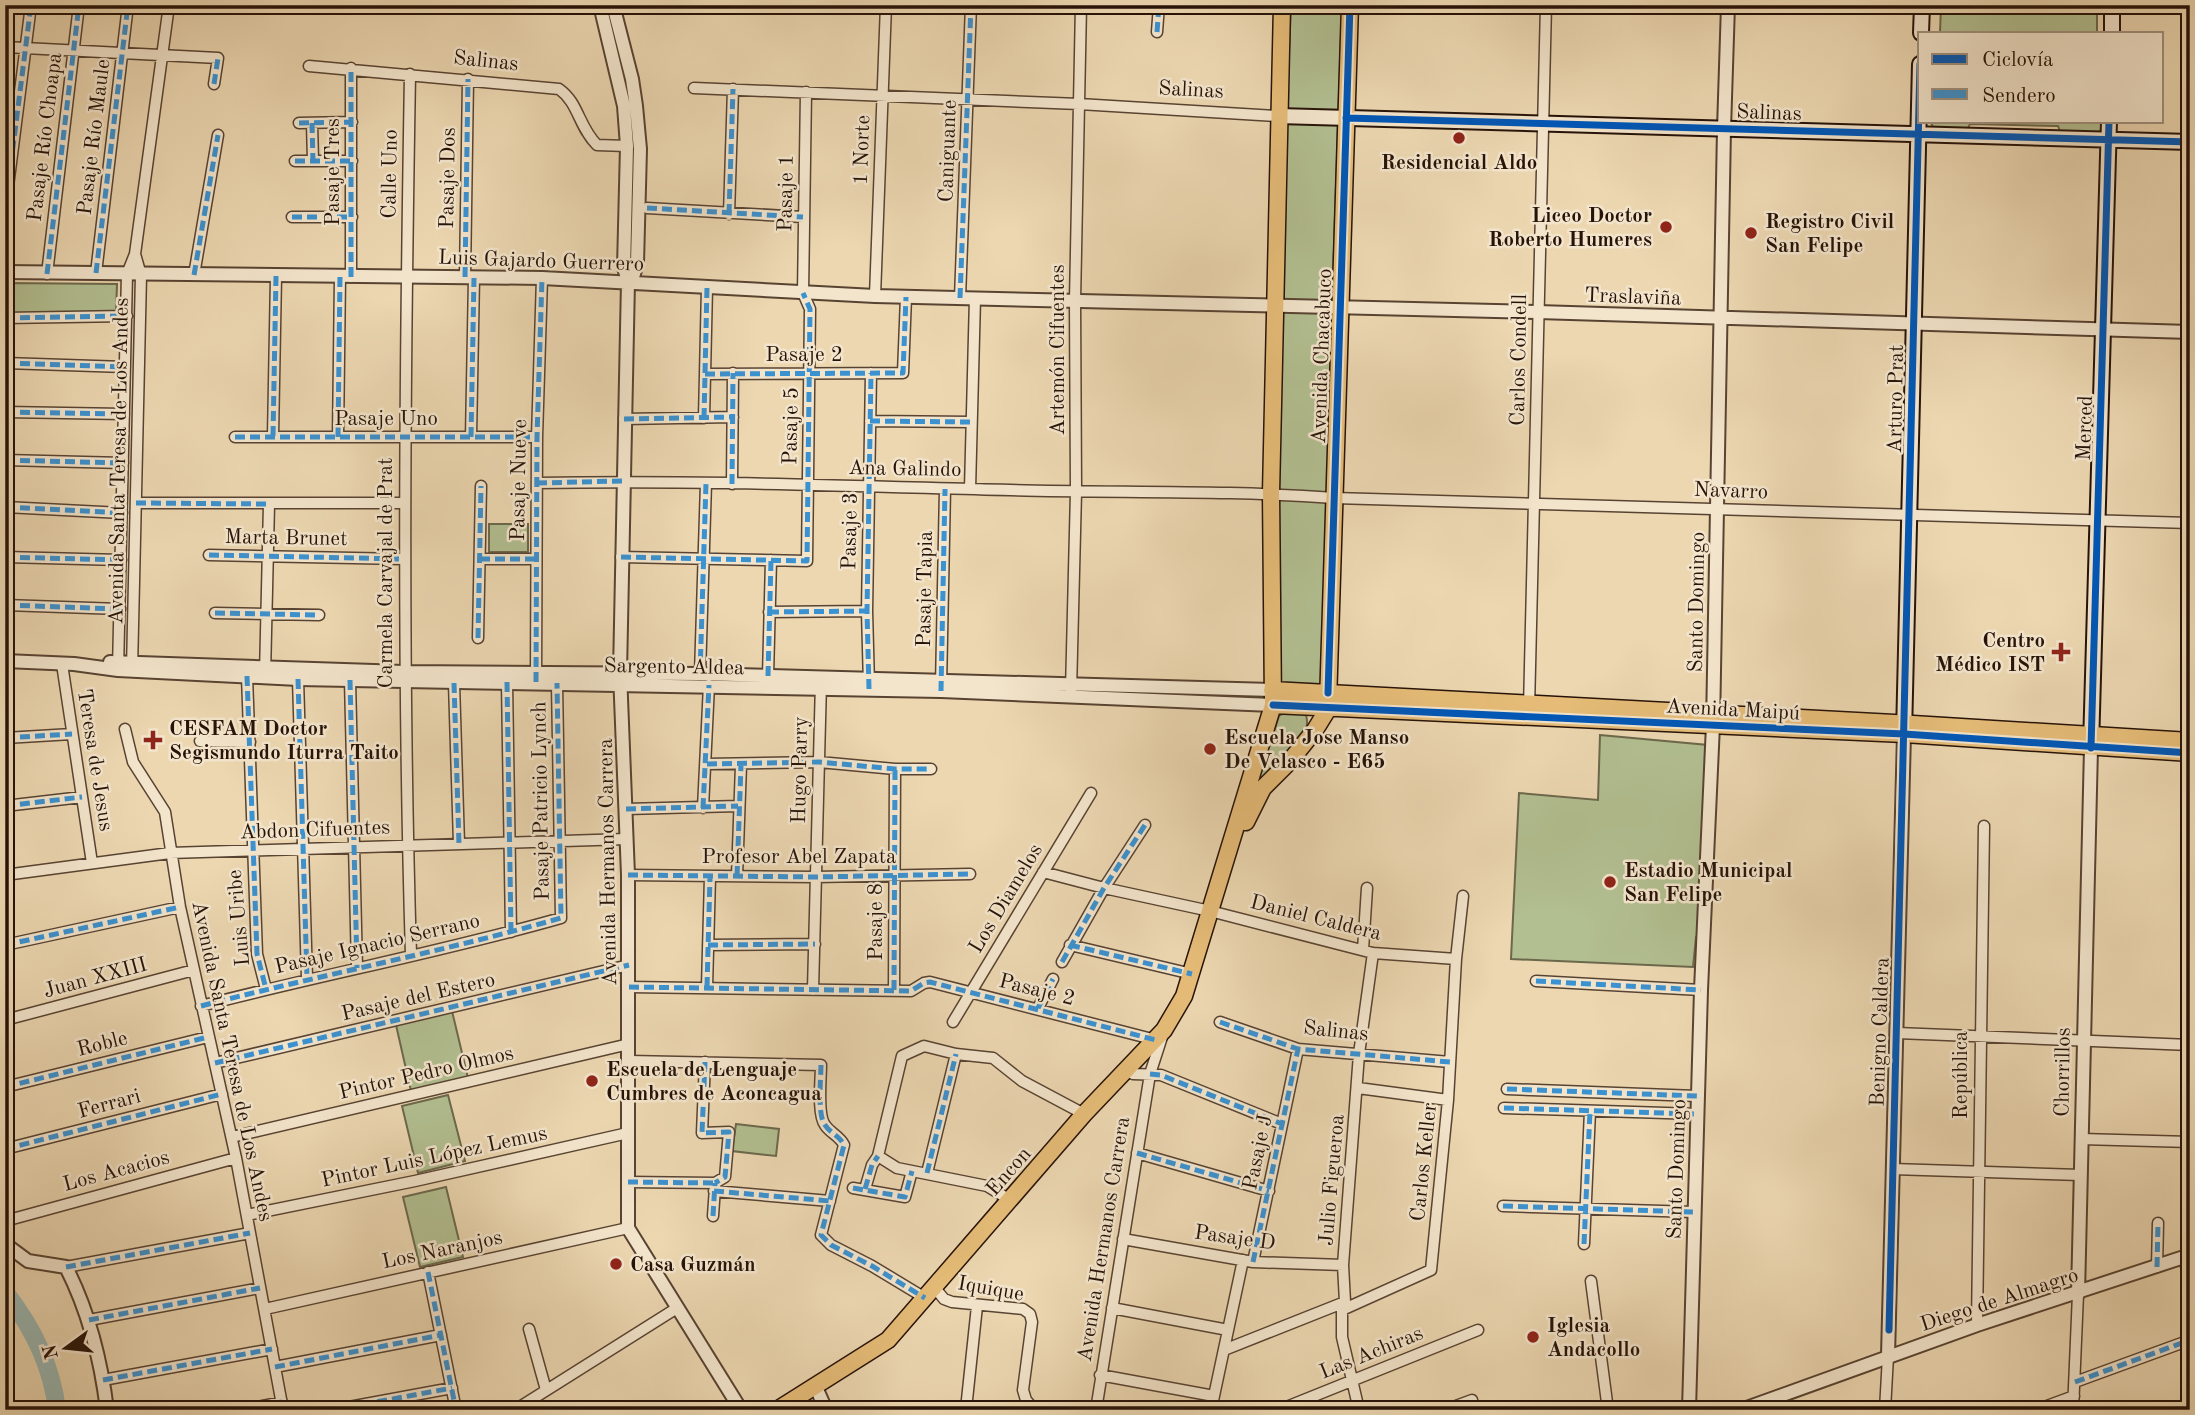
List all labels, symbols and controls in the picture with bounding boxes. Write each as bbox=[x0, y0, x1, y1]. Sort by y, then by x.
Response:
legend bbox=[1918, 32, 2164, 122]
street label: Salinas bbox=[452, 48, 520, 75]
text: Ciclovía bbox=[1982, 50, 2053, 71]
street label: Pasaje Río Choapa bbox=[25, 52, 66, 223]
street label: Pasaje Río Maule bbox=[75, 58, 114, 216]
street label: Salinas bbox=[1158, 78, 1224, 103]
text: Sendero bbox=[1982, 86, 2056, 107]
street label: Caniguante bbox=[936, 99, 961, 203]
street label: Salinas bbox=[1736, 102, 1802, 125]
street label: 1 Norte bbox=[851, 115, 874, 186]
street label: Pasaje Tres bbox=[323, 118, 344, 226]
street label: Pasaje Dos bbox=[437, 127, 460, 229]
street label: Calle Uno bbox=[379, 129, 402, 219]
marker: Residencial Aldo bbox=[1451, 130, 1467, 146]
place label: Residencial Aldo bbox=[1381, 153, 1537, 174]
street label: Pasaje 1 bbox=[775, 154, 798, 232]
place label: Liceo Doctor Roberto Humeres bbox=[1488, 206, 1652, 251]
place label: Registro Civil San Felipe bbox=[1765, 212, 1894, 257]
marker: Liceo Doctor Roberto Humeres bbox=[1658, 219, 1674, 235]
marker: Registro Civil San Felipe bbox=[1743, 225, 1759, 241]
street label: Luis Gajardo Guerrero bbox=[437, 247, 644, 276]
street label: Artemón Cifuentes bbox=[1048, 265, 1069, 435]
street label: Avenida Chacabuco bbox=[1309, 268, 1336, 444]
street label: Traslaviña bbox=[1584, 285, 1682, 310]
street label: Carlos Condell bbox=[1508, 294, 1531, 426]
street label: Avenida Santa Teresa de Los Andes bbox=[106, 297, 133, 625]
street label: Arturo Prat bbox=[1885, 344, 1908, 454]
street label: Pasaje 2 bbox=[765, 345, 843, 366]
street label: Pasaje 5 bbox=[780, 387, 803, 465]
street label: Merced bbox=[2074, 395, 2097, 461]
street label: Pasaje Uno bbox=[334, 409, 438, 430]
street label: Pasaje Nueve bbox=[508, 419, 531, 541]
street label: Carmela Carvajal de Prat bbox=[376, 458, 397, 688]
street label: Ana Galindo bbox=[848, 458, 962, 481]
street label: Navarro bbox=[1693, 480, 1768, 503]
street label: Pasaje 3 bbox=[839, 492, 862, 570]
street label: Marta Brunet bbox=[224, 527, 348, 550]
street label: Pasaje Tapia bbox=[914, 531, 937, 648]
street label: Santo Domingo bbox=[1686, 532, 1709, 673]
place label: Centro Médico IST bbox=[1935, 631, 2045, 676]
marker: Centro Médico IST bbox=[2051, 642, 2071, 662]
street label: Sargento Aldea bbox=[603, 656, 744, 679]
street label: Teresa de Jesus bbox=[73, 688, 116, 833]
street label: Avenida Maipú bbox=[1665, 696, 1801, 725]
street label: Pasaje Patricio Lynch bbox=[529, 701, 554, 901]
street label: Hugo Parry bbox=[789, 716, 812, 824]
place label: CESFAM Doctor Segismundo Iturra Taito bbox=[169, 719, 399, 764]
place label: Escuela Jose Manso De Velasco - E65 bbox=[1224, 728, 1409, 773]
marker: CESFAM Doctor Segismundo Iturra Taito bbox=[143, 730, 163, 750]
street label: Avenida Hermanos Carrera bbox=[596, 738, 621, 986]
marker: Escuela Jose Manso De Velasco - E65 bbox=[1202, 741, 1218, 757]
street label: Abdon Cifuentes bbox=[240, 817, 391, 844]
street label: Los Diamelos bbox=[965, 840, 1047, 957]
street label: Profesor Abel Zapata bbox=[702, 847, 896, 868]
place label: Estadio Municipal San Felipe bbox=[1624, 861, 1793, 906]
street label: Luis Uribe bbox=[225, 869, 254, 967]
marker: Estadio Municipal San Felipe bbox=[1602, 874, 1618, 890]
street label: Pasaje 8 bbox=[866, 883, 887, 961]
street label: Daniel Caldera bbox=[1248, 892, 1384, 945]
street label: Avenida Santa Teresa de Los Andes bbox=[187, 899, 276, 1223]
street label: Pasaje Ignacio Serrano bbox=[273, 911, 482, 978]
street label: Juan XXIII bbox=[41, 955, 150, 1002]
street label: Benigno Caldera bbox=[1867, 957, 1894, 1107]
street label: Pasaje del Estero bbox=[339, 970, 497, 1025]
street label: Pasaje 2 bbox=[996, 971, 1077, 1010]
street label: Salinas bbox=[1302, 1018, 1370, 1045]
street label: Chorrillos bbox=[2052, 1027, 2075, 1117]
street label: Roble bbox=[75, 1028, 130, 1061]
street label: República bbox=[1951, 1031, 1972, 1119]
street label: Pintor Pedro Olmos bbox=[337, 1043, 516, 1104]
place label: Escuela de Lenguaje Cumbres de Aconcagua bbox=[606, 1060, 822, 1105]
marker: Escuela de Lenguaje Cumbres de Aconcagua bbox=[584, 1073, 600, 1089]
street label: Ferrari bbox=[76, 1086, 143, 1123]
street label: Santo Domingo bbox=[1665, 1098, 1690, 1240]
street label: Carlos Keller bbox=[1408, 1101, 1441, 1223]
street label: Pasaje J bbox=[1240, 1113, 1277, 1192]
street label: Julio Figueroa bbox=[1316, 1114, 1349, 1247]
street label: Avenida Hermanos Carrera bbox=[1075, 1115, 1134, 1363]
street label: Pintor Luis López Lemus bbox=[319, 1123, 549, 1192]
street label: Encon bbox=[983, 1144, 1036, 1200]
street label: Los Acacios bbox=[61, 1147, 172, 1196]
street label: Pasaje D bbox=[1193, 1222, 1277, 1255]
street label: Los Naranjos bbox=[380, 1227, 504, 1273]
place label: Casa Guzmán bbox=[630, 1255, 756, 1276]
marker: Casa Guzmán bbox=[608, 1256, 624, 1272]
street label: Diego de Almagro bbox=[1918, 1265, 2081, 1336]
street label: Iquique bbox=[956, 1273, 1026, 1306]
north arrow bbox=[32, 1314, 102, 1384]
place label: Iglesia Andacollo bbox=[1547, 1316, 1640, 1361]
street label: Las Achiras bbox=[1317, 1323, 1426, 1384]
marker: Iglesia Andacollo bbox=[1525, 1329, 1541, 1345]
text: N bbox=[41, 1342, 63, 1361]

